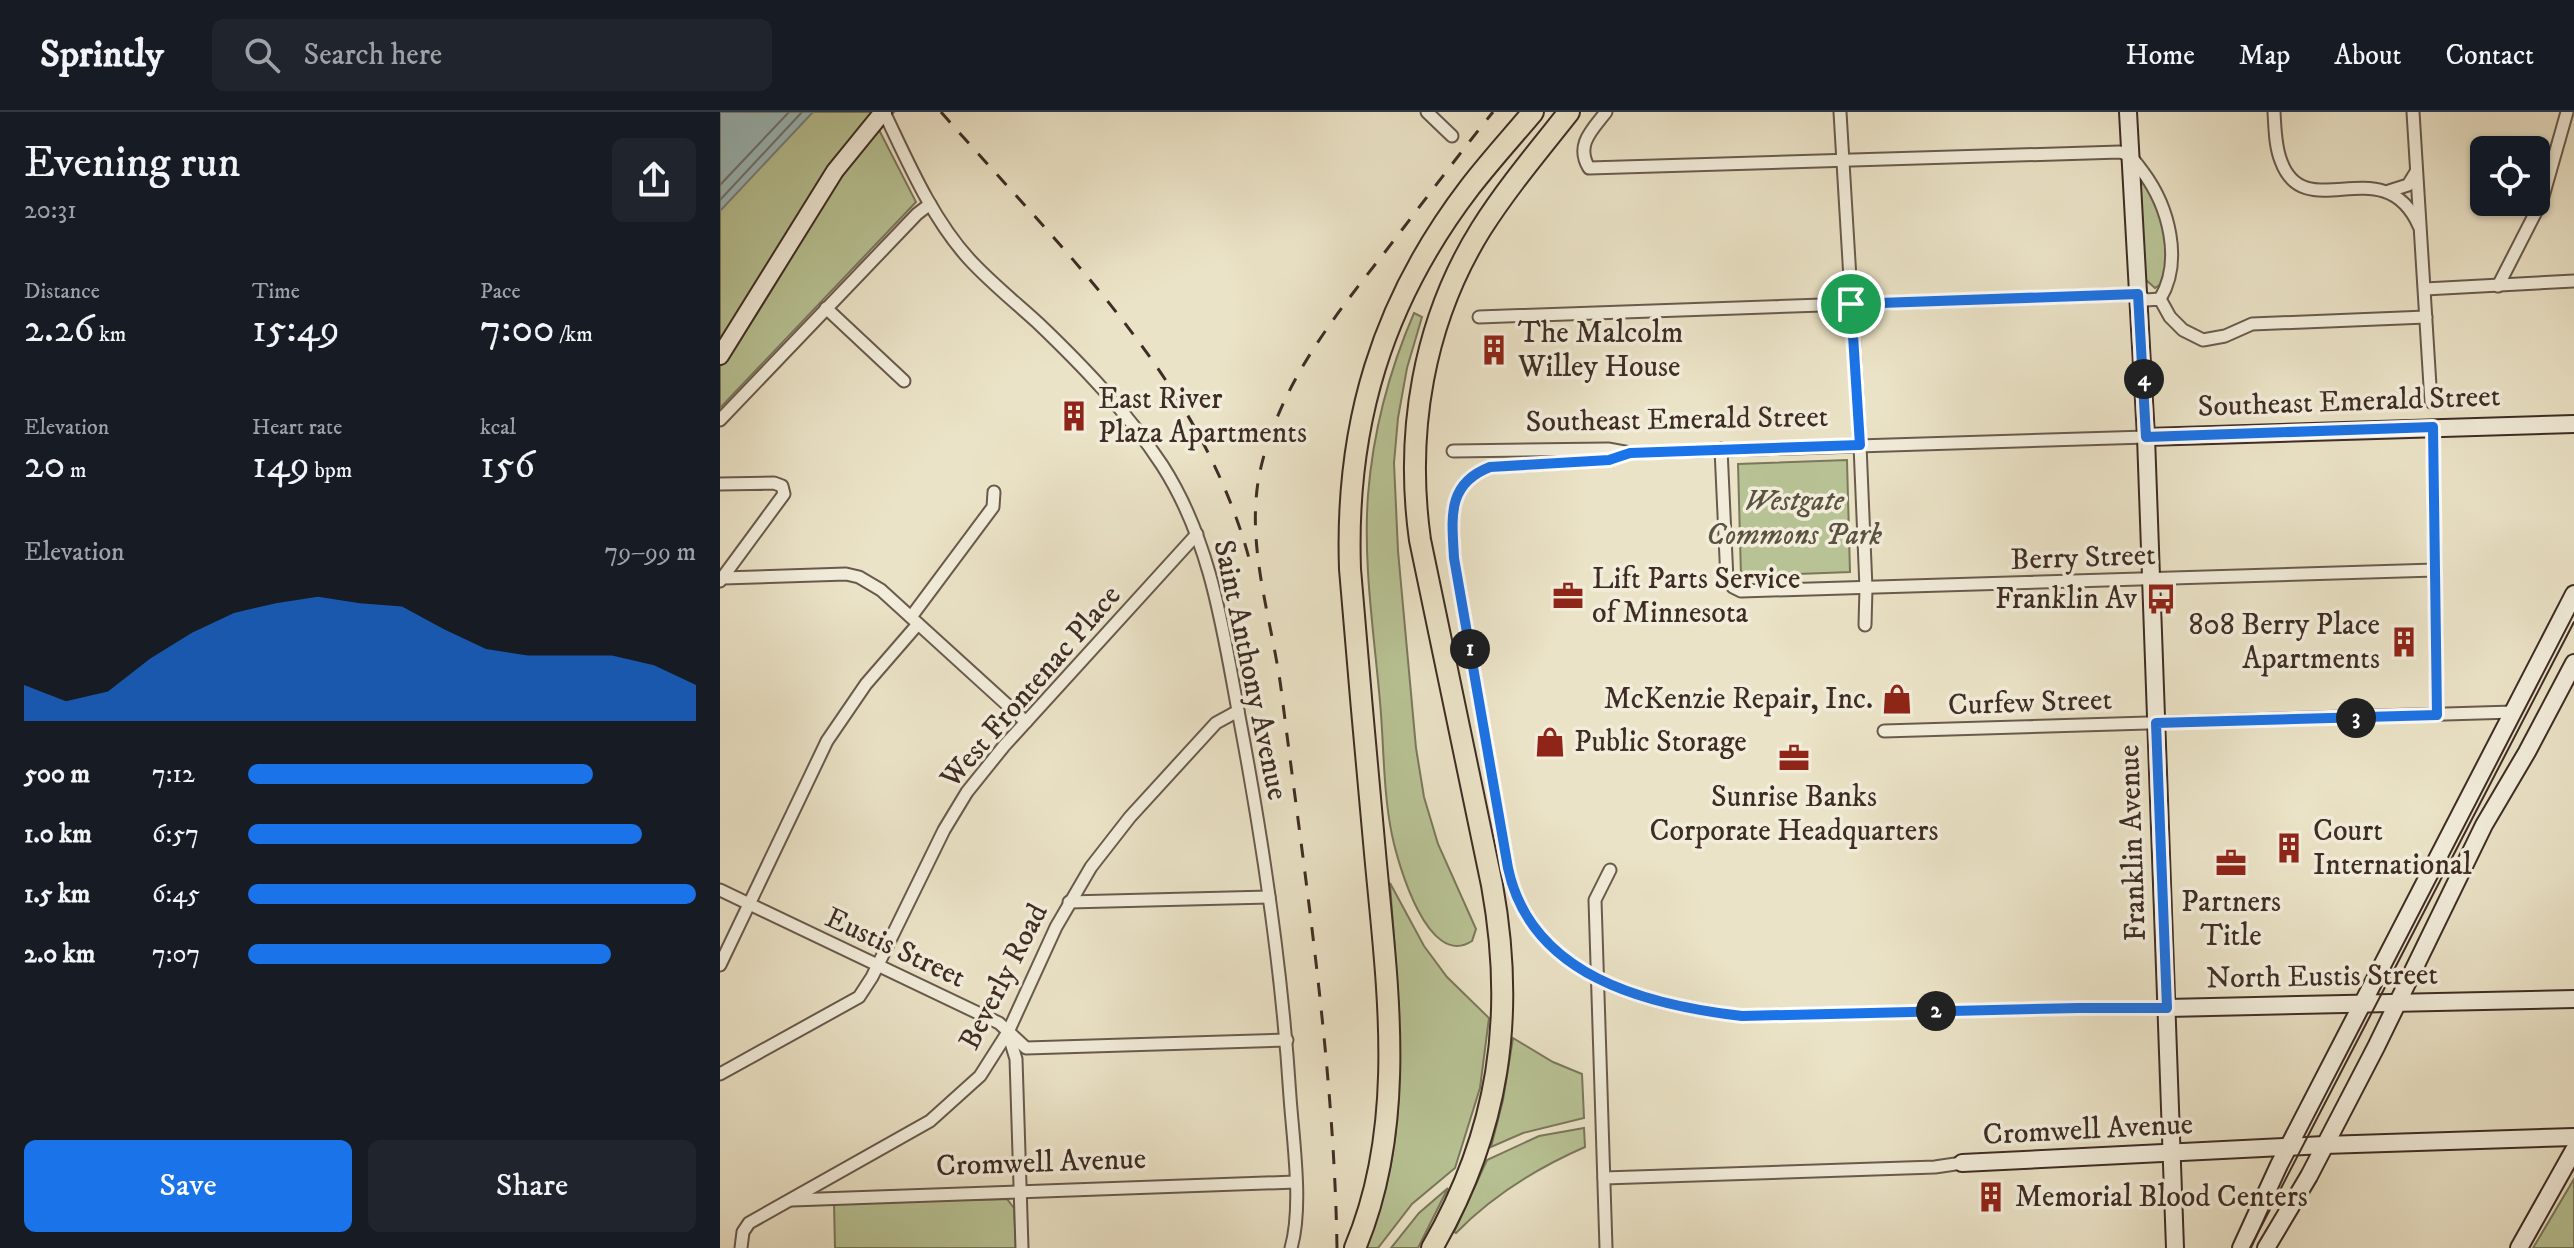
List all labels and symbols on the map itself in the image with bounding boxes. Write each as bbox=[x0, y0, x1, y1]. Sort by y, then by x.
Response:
pin bbox=[1817, 270, 1885, 338]
place label: The Malcolm Willey House bbox=[1517, 315, 1683, 386]
building icon: The Malcolm Willey House bbox=[1477, 333, 1511, 367]
pin: 4 bbox=[2124, 359, 2164, 399]
street label: Southeast Emerald Street bbox=[2197, 378, 2501, 426]
place label: East River Plaza Apartments bbox=[1098, 381, 1307, 452]
building icon: East River Plaza Apartments bbox=[1057, 399, 1091, 433]
street label: Southeast Emerald Street bbox=[1525, 399, 1829, 441]
park label: Westgate Commons Park bbox=[1706, 483, 1883, 554]
street label: Saint Anthony Avenue bbox=[1204, 537, 1296, 803]
street label: Berry Street bbox=[2010, 537, 2156, 579]
place label: Lift Parts Service of Minnesota bbox=[1592, 561, 1800, 632]
street label: West Frontenac Place bbox=[932, 578, 1129, 797]
office icon: Lift Parts Service of Minnesota bbox=[1551, 579, 1585, 613]
place label: Franklin Av bbox=[1995, 581, 2138, 618]
bus stop icon: Franklin Av bbox=[2144, 582, 2178, 616]
place label: 808 Berry Place Apartments bbox=[2189, 607, 2380, 678]
building icon: 808 Berry Place Apartments bbox=[2387, 625, 2421, 659]
pin: 1 bbox=[1450, 629, 1490, 669]
place label: McKenzie Repair, Inc. bbox=[1604, 681, 1873, 718]
shop icon: McKenzie Repair, Inc. bbox=[1880, 682, 1914, 716]
street label: Curfew Street bbox=[1947, 682, 2113, 724]
pin: 3 bbox=[2336, 698, 2376, 738]
place label: Public Storage bbox=[1574, 724, 1747, 761]
shop icon: Public Storage bbox=[1533, 725, 1567, 759]
office icon: Sunrise Banks Corporate Headquarters bbox=[1777, 741, 1811, 775]
street label: Franklin Avenue bbox=[2111, 744, 2155, 942]
place label: Sunrise Banks Corporate Headquarters bbox=[1650, 779, 1938, 850]
place label: Court International bbox=[2313, 813, 2472, 884]
building icon: Court International bbox=[2272, 831, 2306, 865]
office icon: Partners Title bbox=[2214, 846, 2248, 880]
place label: Partners Title bbox=[2181, 884, 2281, 955]
street label: Beverly Road bbox=[951, 898, 1057, 1056]
street label: Eustis Street bbox=[819, 899, 971, 997]
street label: North Eustis Street bbox=[2206, 956, 2438, 998]
pin: 2 bbox=[1916, 991, 1956, 1031]
street label: Cromwell Avenue bbox=[1982, 1106, 2194, 1154]
street label: Cromwell Avenue bbox=[935, 1141, 1147, 1185]
place label: Memorial Blood Centers bbox=[2015, 1179, 2308, 1216]
building icon: Memorial Blood Centers bbox=[1974, 1180, 2008, 1214]

